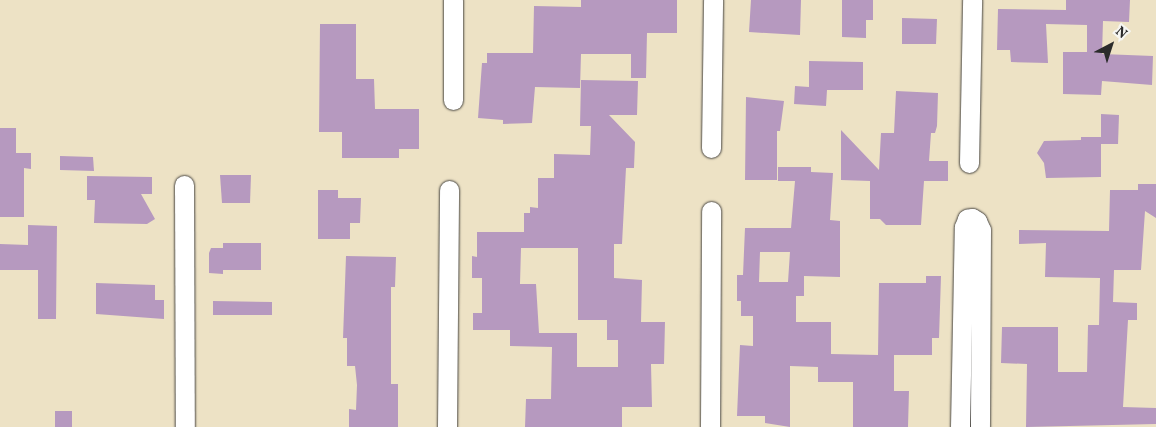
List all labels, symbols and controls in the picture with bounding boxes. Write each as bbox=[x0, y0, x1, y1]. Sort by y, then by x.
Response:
north arrow bbox=[1086, 20, 1136, 70]
text: N bbox=[1111, 23, 1131, 44]

